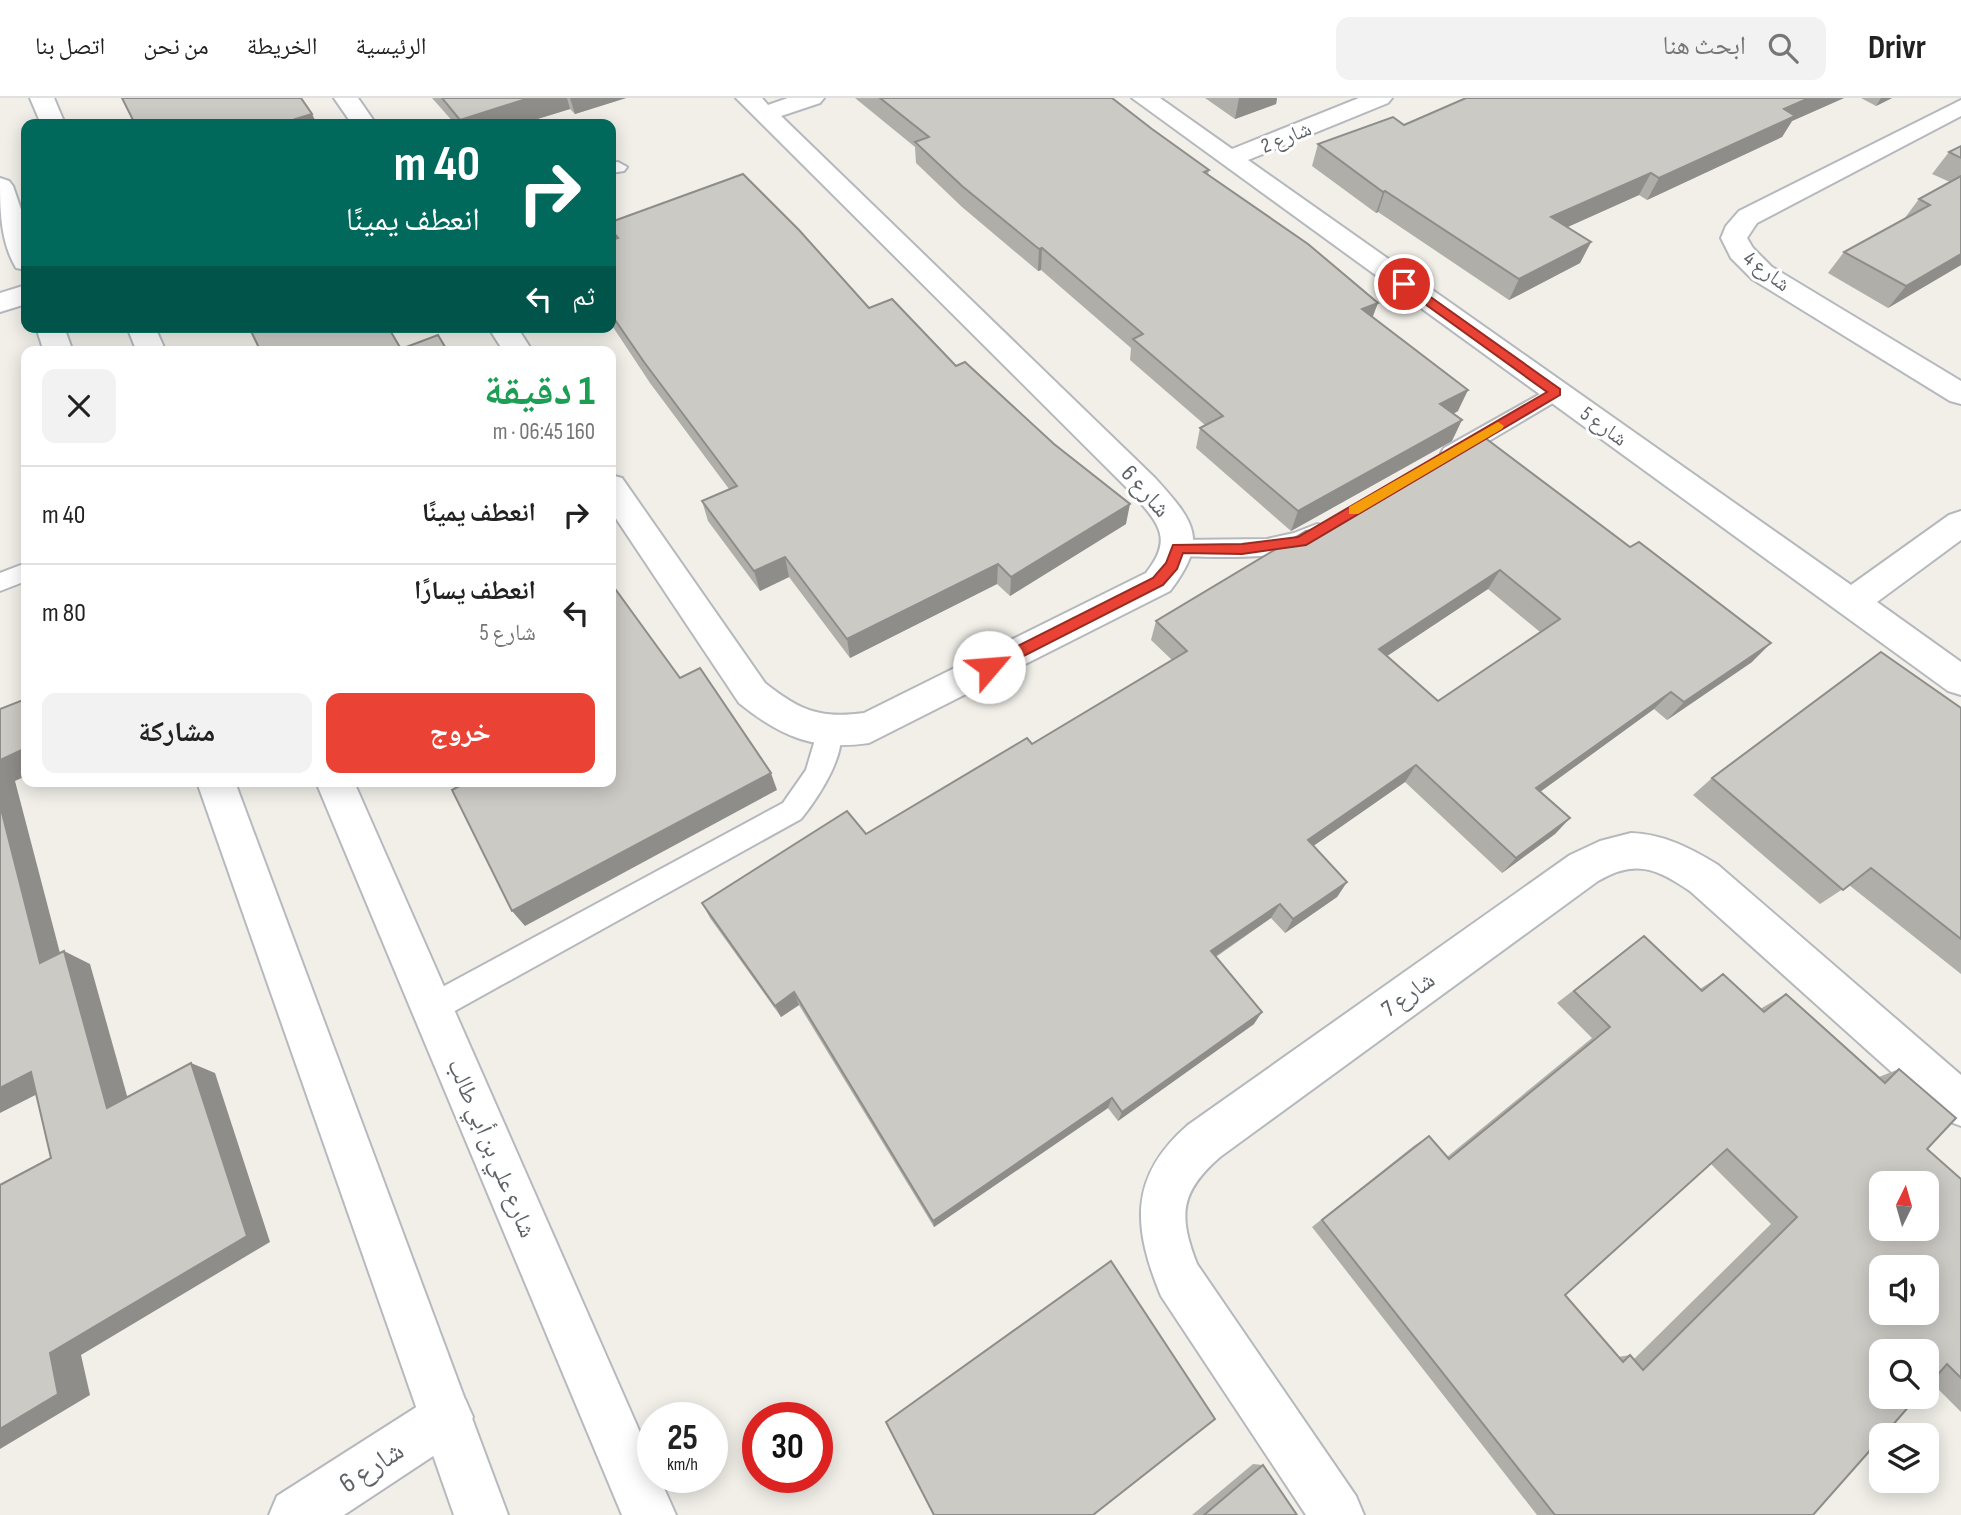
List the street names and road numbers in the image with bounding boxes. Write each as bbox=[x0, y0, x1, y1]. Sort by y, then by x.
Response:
street label: شارع 2 bbox=[1257, 116, 1315, 159]
street label: شارع 4 bbox=[1738, 246, 1795, 297]
street label: شارع 5 bbox=[1575, 401, 1632, 452]
street label: شارع 6 bbox=[1115, 459, 1176, 523]
street label: شارع 7 bbox=[1376, 965, 1441, 1023]
street label: شارع علي بن أبي طالب bbox=[437, 1054, 542, 1244]
street label: شارع 6 bbox=[333, 1434, 410, 1500]

